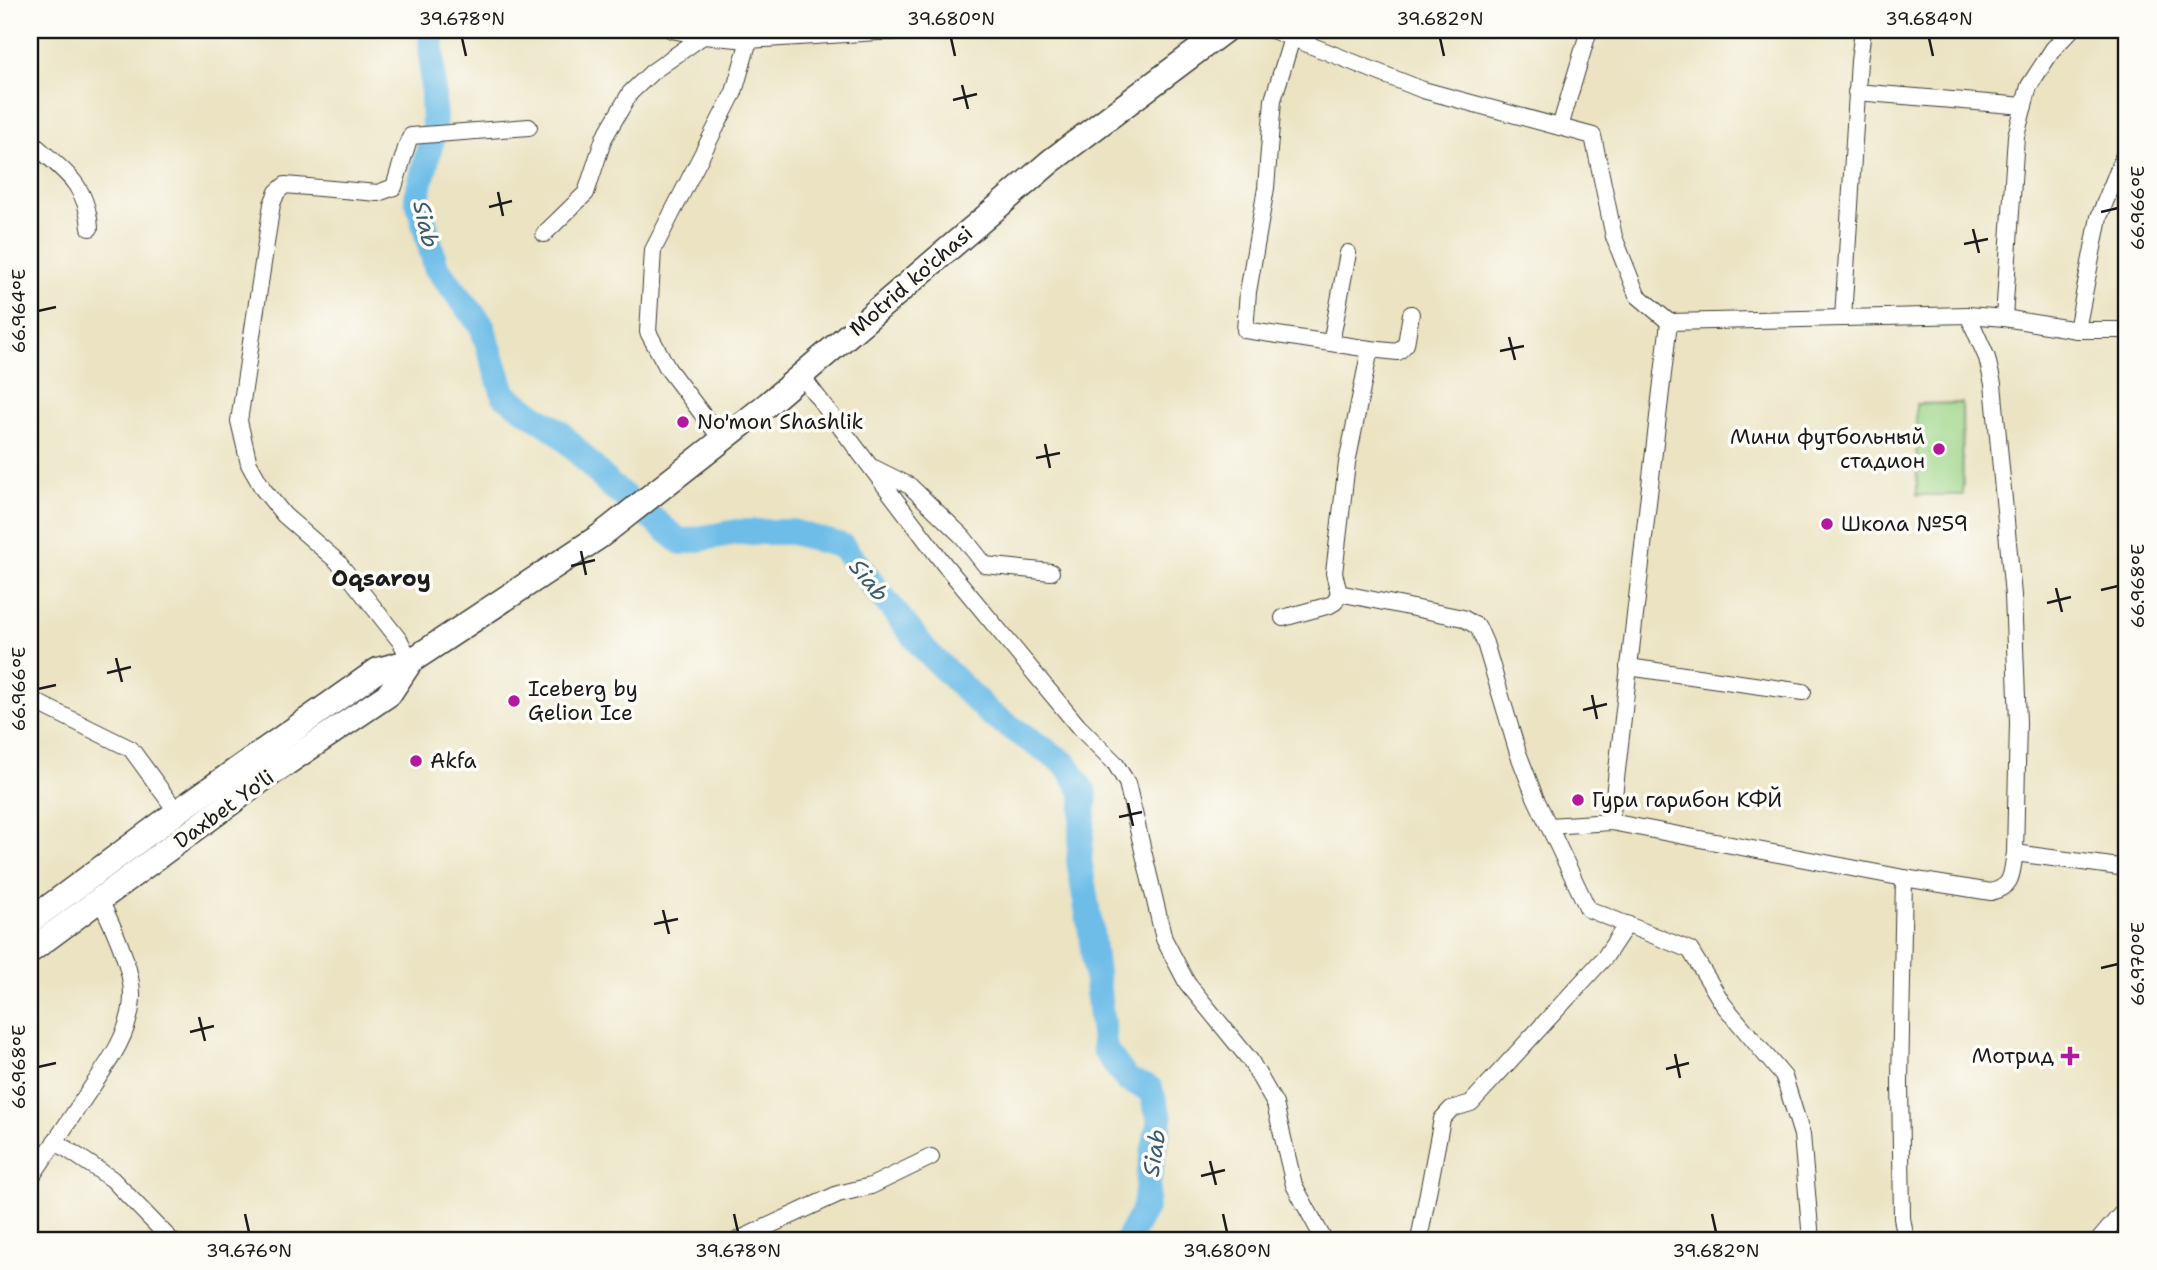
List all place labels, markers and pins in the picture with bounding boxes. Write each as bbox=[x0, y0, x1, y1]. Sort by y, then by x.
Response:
place label: No'mon Shashlik bbox=[697, 408, 864, 436]
marker: No'mon Shashlik bbox=[675, 414, 691, 430]
place label: Мини футбольный стадион bbox=[1730, 423, 1925, 475]
marker: Мини футбольный стадион bbox=[1931, 441, 1947, 457]
place label: Школа №59 bbox=[1841, 510, 1968, 538]
marker: Школа №59 bbox=[1819, 516, 1835, 532]
place label: Iceberg by Gelion Ice bbox=[528, 675, 638, 727]
marker: Iceberg by Gelion Ice bbox=[506, 693, 522, 709]
place label: Akfa bbox=[430, 747, 477, 775]
marker: Akfa bbox=[408, 753, 424, 769]
place label: Гури гарибон КФЙ bbox=[1592, 786, 1782, 814]
marker: Гури гарибон КФЙ bbox=[1570, 792, 1586, 808]
place label: Мотрид bbox=[1972, 1042, 2054, 1070]
marker: Мотрид bbox=[2060, 1046, 2080, 1066]

